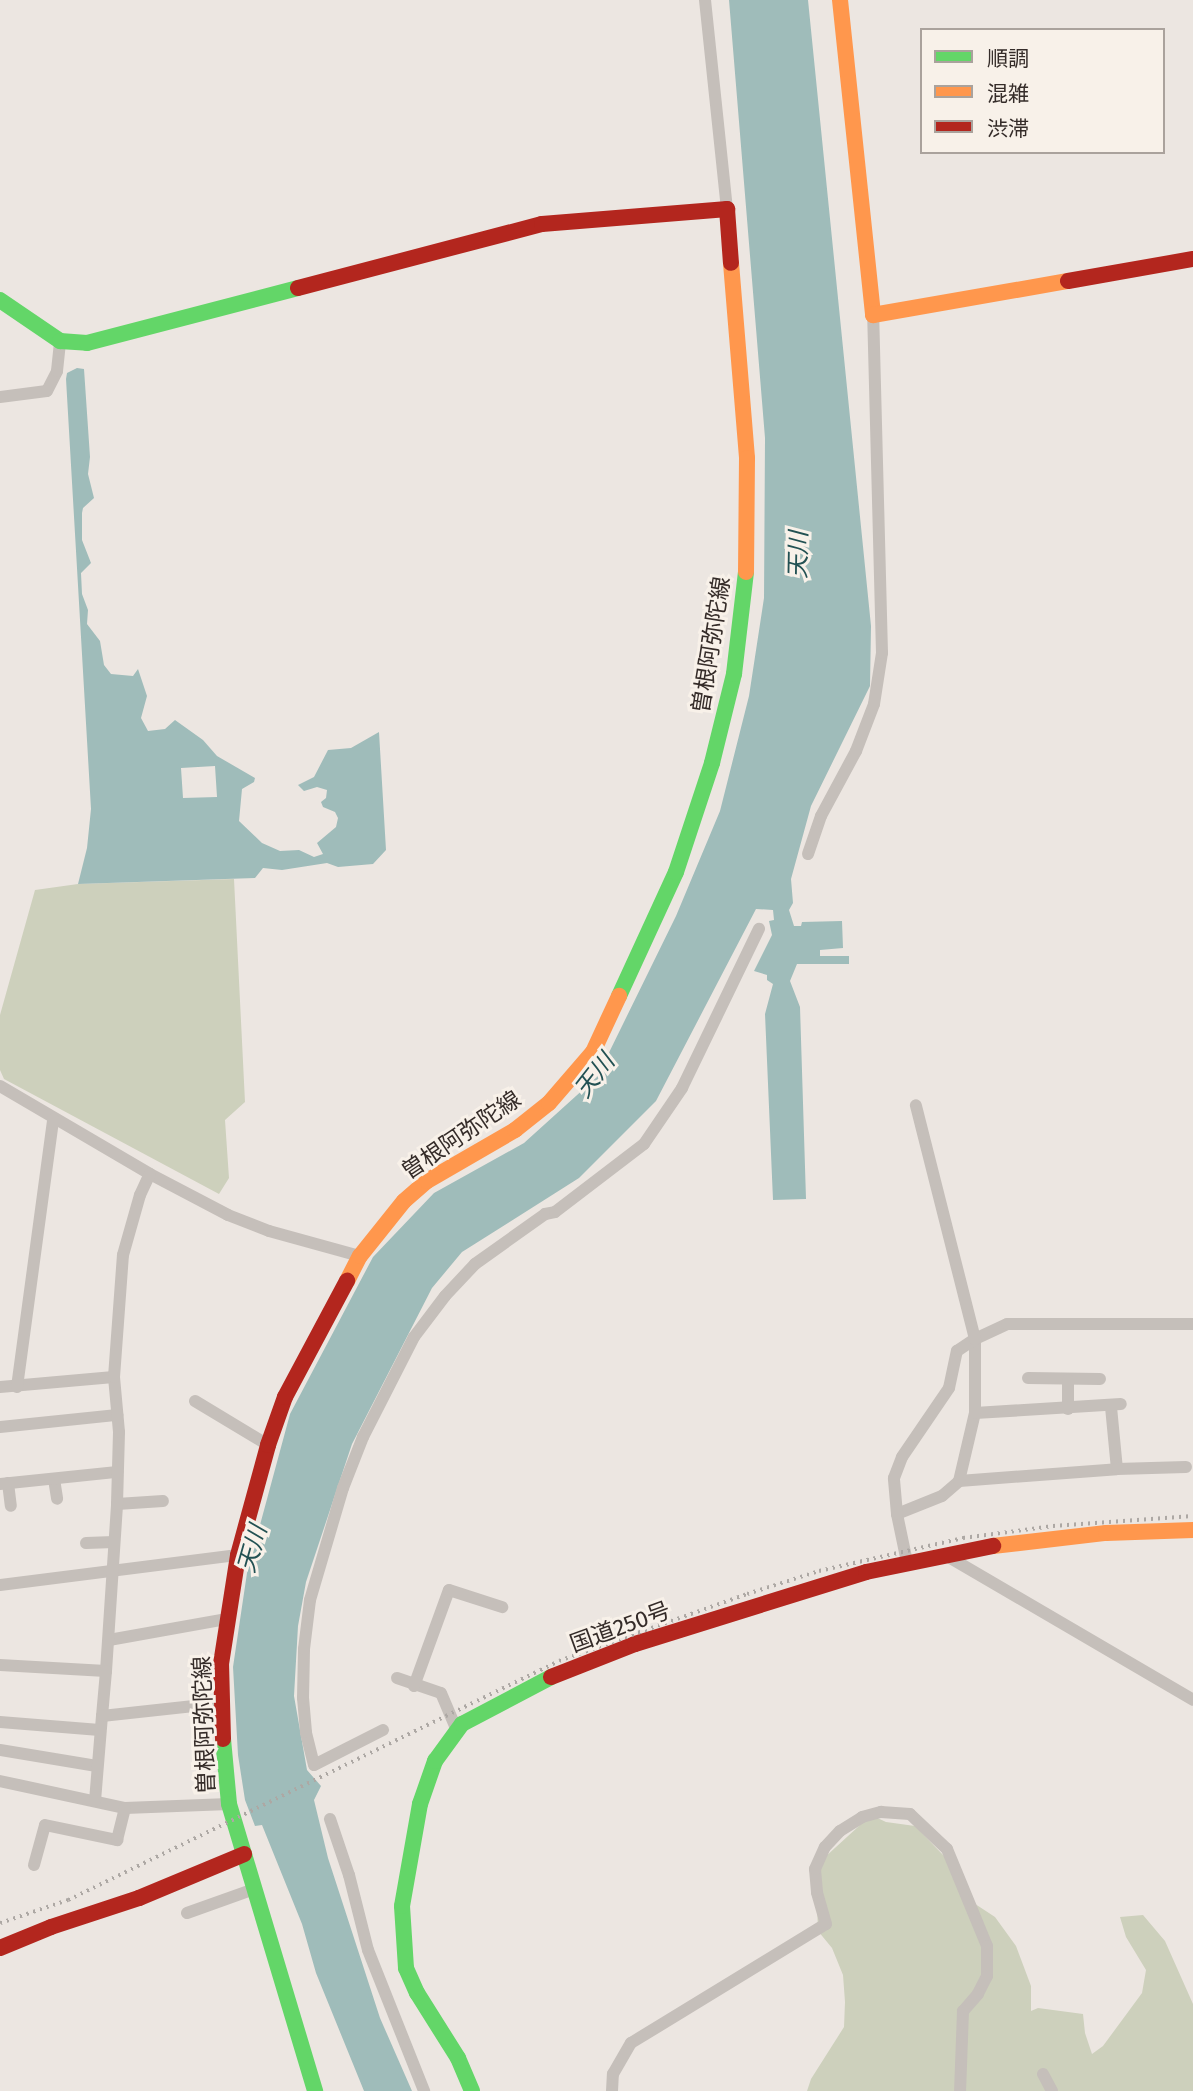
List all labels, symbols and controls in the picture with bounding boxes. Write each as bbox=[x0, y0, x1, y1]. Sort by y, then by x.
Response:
legend bbox=[920, 28, 1165, 154]
text: 順調 bbox=[987, 46, 1029, 72]
text: 混雑 bbox=[987, 81, 1029, 107]
text: 渋滞 bbox=[987, 116, 1029, 142]
water label: 天川 bbox=[784, 531, 814, 579]
street label: 曽根阿弥陀線 bbox=[687, 575, 735, 715]
water label: 天川 bbox=[569, 1048, 621, 1104]
street label: 曽根阿弥陀線 bbox=[396, 1085, 526, 1185]
water label: 天川 bbox=[233, 1522, 273, 1576]
street label: 国道250号 bbox=[566, 1596, 674, 1658]
street label: 曽根阿弥陀線 bbox=[188, 1656, 220, 1794]

